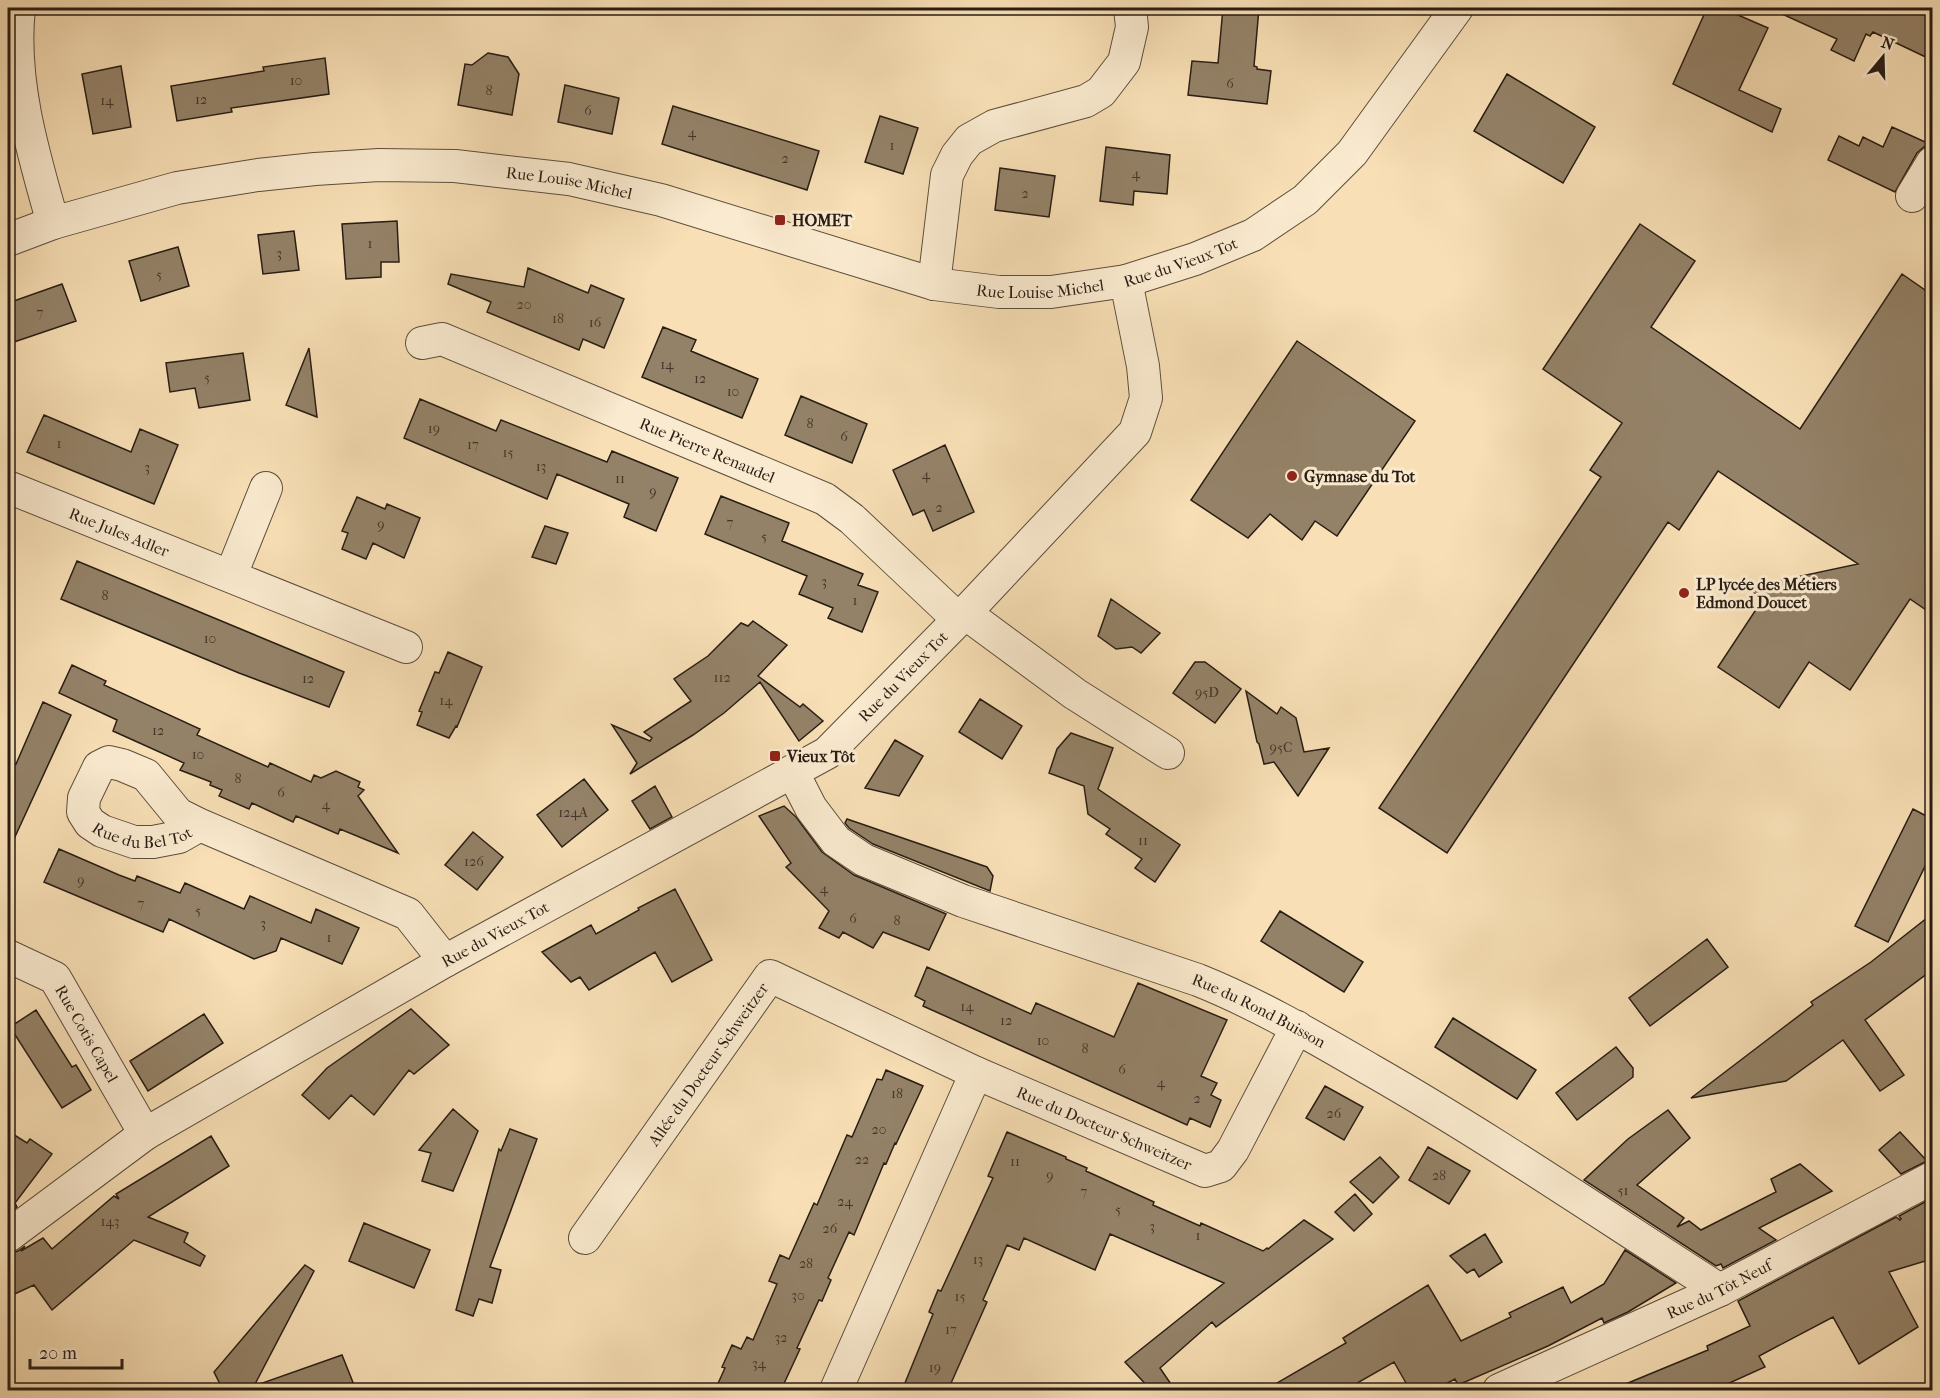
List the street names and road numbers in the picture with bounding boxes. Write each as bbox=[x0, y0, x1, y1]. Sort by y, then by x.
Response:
street label: Rue Louise Michel bbox=[505, 163, 635, 203]
street label: Rue du Vieux Tot bbox=[1121, 233, 1241, 291]
street label: Rue Louise Michel bbox=[975, 275, 1106, 302]
street label: Rue Pierre Renaudel bbox=[637, 414, 778, 487]
street label: Rue Jules Adler bbox=[66, 504, 172, 561]
street label: Rue du Vieux Tot bbox=[854, 627, 952, 726]
street label: Rue du Bel Tot bbox=[89, 818, 196, 852]
street label: Rue du Vieux Tot bbox=[438, 897, 553, 971]
street label: Rue du Rond Buisson bbox=[1189, 970, 1330, 1052]
street label: Allée du Docteur Schweitzer bbox=[644, 979, 773, 1150]
street label: Rue Cotis Capel bbox=[51, 982, 122, 1086]
street label: Rue du Docteur Schweitzer bbox=[1014, 1083, 1195, 1174]
street label: Rue du Tôt Neuf bbox=[1664, 1254, 1778, 1323]

